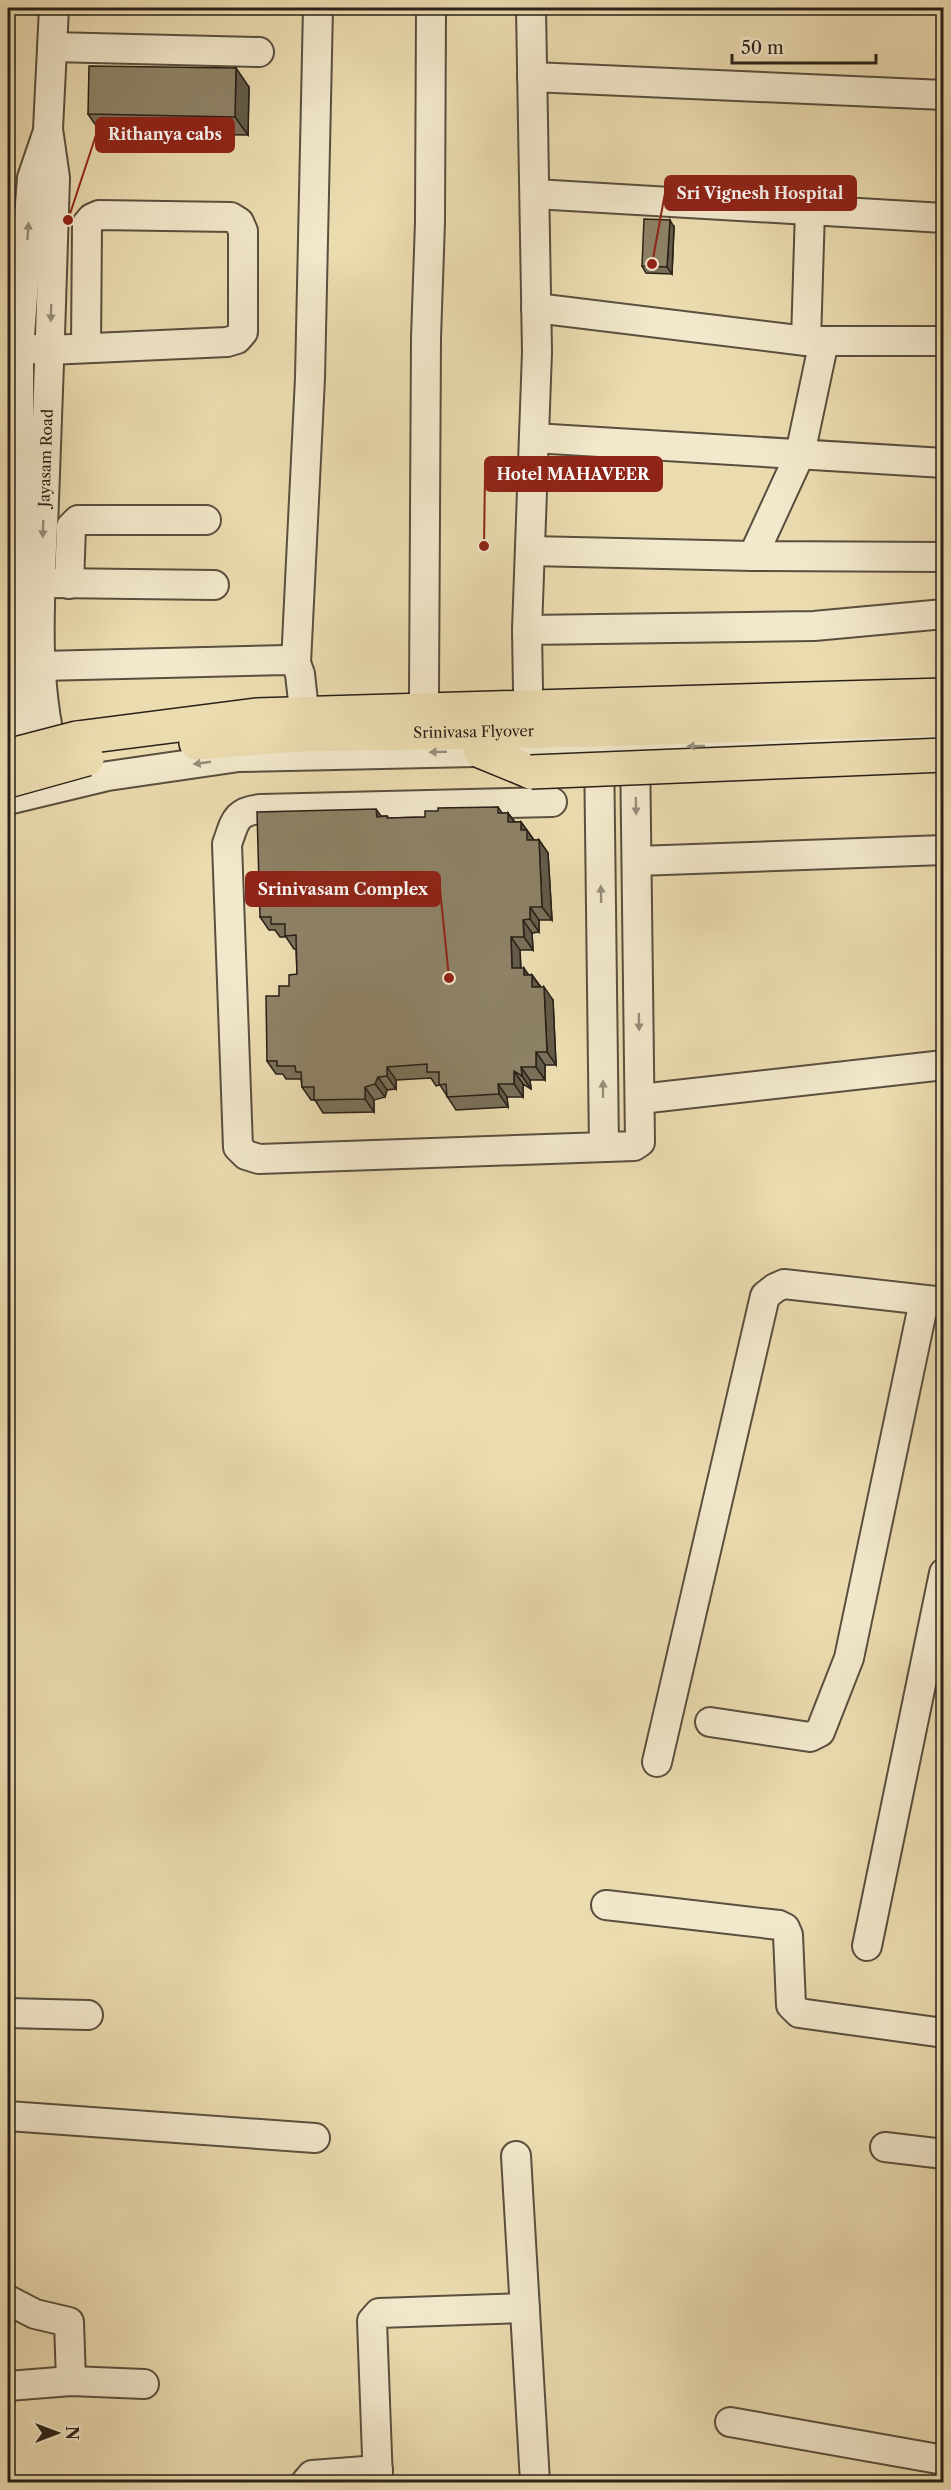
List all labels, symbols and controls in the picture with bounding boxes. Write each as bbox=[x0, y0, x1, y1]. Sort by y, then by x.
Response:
scale bar bbox=[732, 27, 876, 65]
text: 50 m bbox=[741, 37, 784, 59]
callout: Rithanya cabs bbox=[96, 118, 234, 152]
text: Rithanya cabs bbox=[108, 124, 222, 144]
callout: Sri Vignesh Hospital bbox=[665, 176, 856, 210]
text: Sri Vignesh Hospital bbox=[677, 183, 844, 203]
one-way arrow bbox=[23, 221, 32, 240]
one-way arrow bbox=[46, 303, 55, 322]
street label: Jayasam Road bbox=[34, 409, 57, 509]
callout: Hotel MAHAVEER bbox=[485, 457, 662, 491]
text: Hotel MAHAVEER bbox=[497, 464, 650, 484]
one-way arrow bbox=[38, 519, 48, 538]
street label: Srinivasa Flyover bbox=[413, 721, 535, 742]
one-way arrow bbox=[687, 741, 706, 751]
one-way arrow bbox=[429, 747, 448, 756]
one-way arrow bbox=[192, 758, 211, 767]
one-way arrow bbox=[631, 796, 641, 815]
callout: Srinivasam Complex bbox=[246, 872, 440, 906]
text: Srinivasam Complex bbox=[258, 879, 429, 899]
one-way arrow bbox=[596, 884, 606, 903]
one-way arrow bbox=[634, 1012, 644, 1031]
one-way arrow bbox=[598, 1079, 608, 1098]
north arrow bbox=[27, 2403, 87, 2463]
text: N bbox=[62, 2426, 82, 2440]

